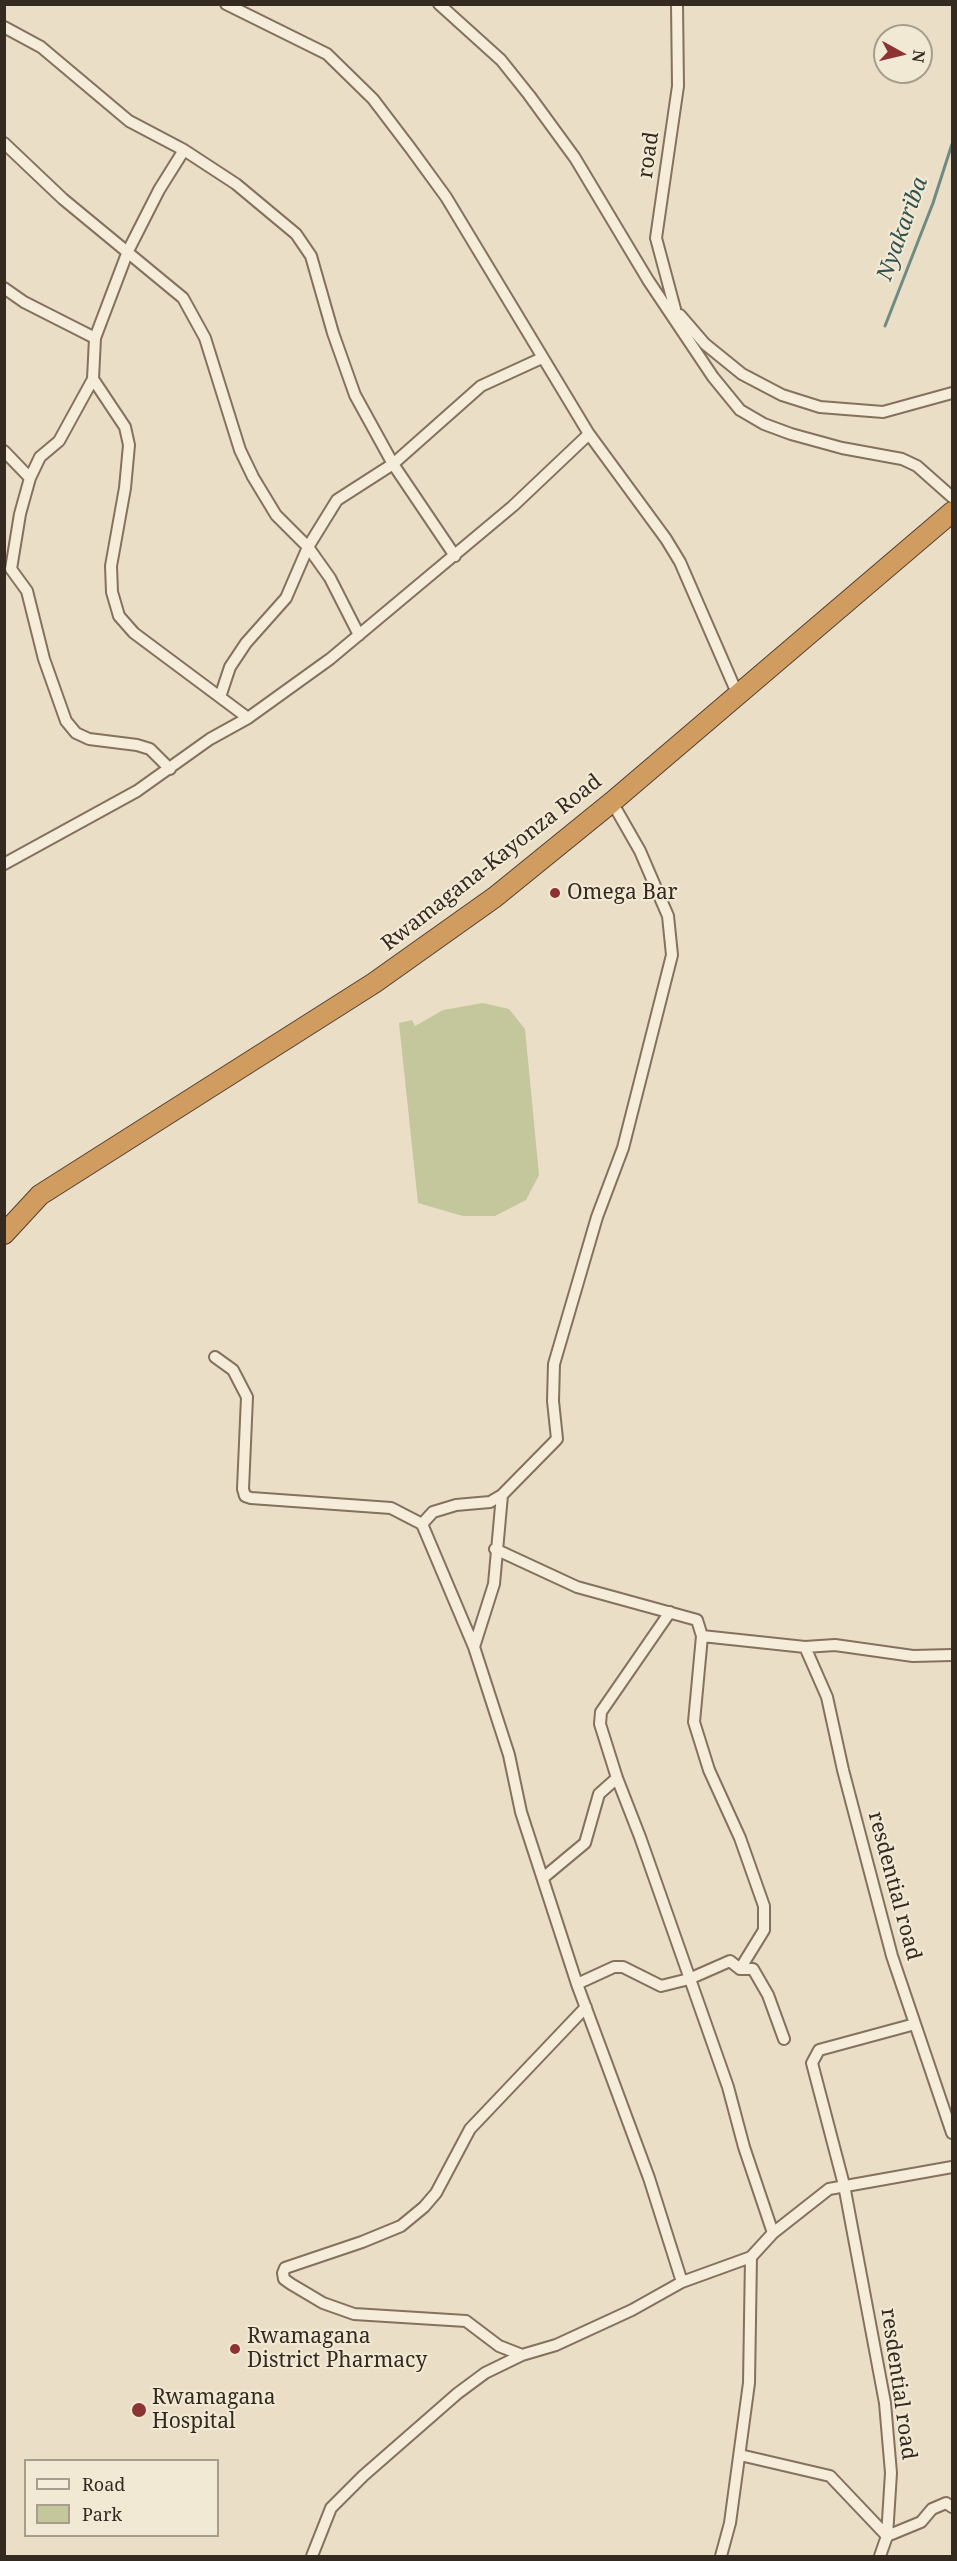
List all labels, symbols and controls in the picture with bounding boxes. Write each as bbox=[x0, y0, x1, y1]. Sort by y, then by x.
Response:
north arrow bbox=[873, 24, 933, 84]
text: N bbox=[907, 48, 931, 64]
street label: road bbox=[633, 130, 665, 180]
water label: Nyakariba bbox=[872, 174, 934, 284]
street label: Rwamagana-Kayonza Road bbox=[377, 769, 607, 957]
place label: Omega Bar bbox=[567, 880, 678, 906]
marker: Omega Bar bbox=[548, 886, 562, 900]
street label: resdential road bbox=[862, 1809, 926, 1963]
street label: resdential road bbox=[875, 2307, 921, 2461]
place label: Rwamagana District Pharmacy bbox=[247, 2324, 427, 2374]
marker: Rwamagana District Pharmacy bbox=[228, 2342, 242, 2356]
place label: Rwamagana Hospital bbox=[152, 2385, 276, 2435]
marker: Rwamagana Hospital bbox=[130, 2401, 148, 2419]
legend bbox=[24, 2459, 219, 2537]
text: Road bbox=[82, 2472, 125, 2496]
text: Park bbox=[82, 2502, 122, 2526]

